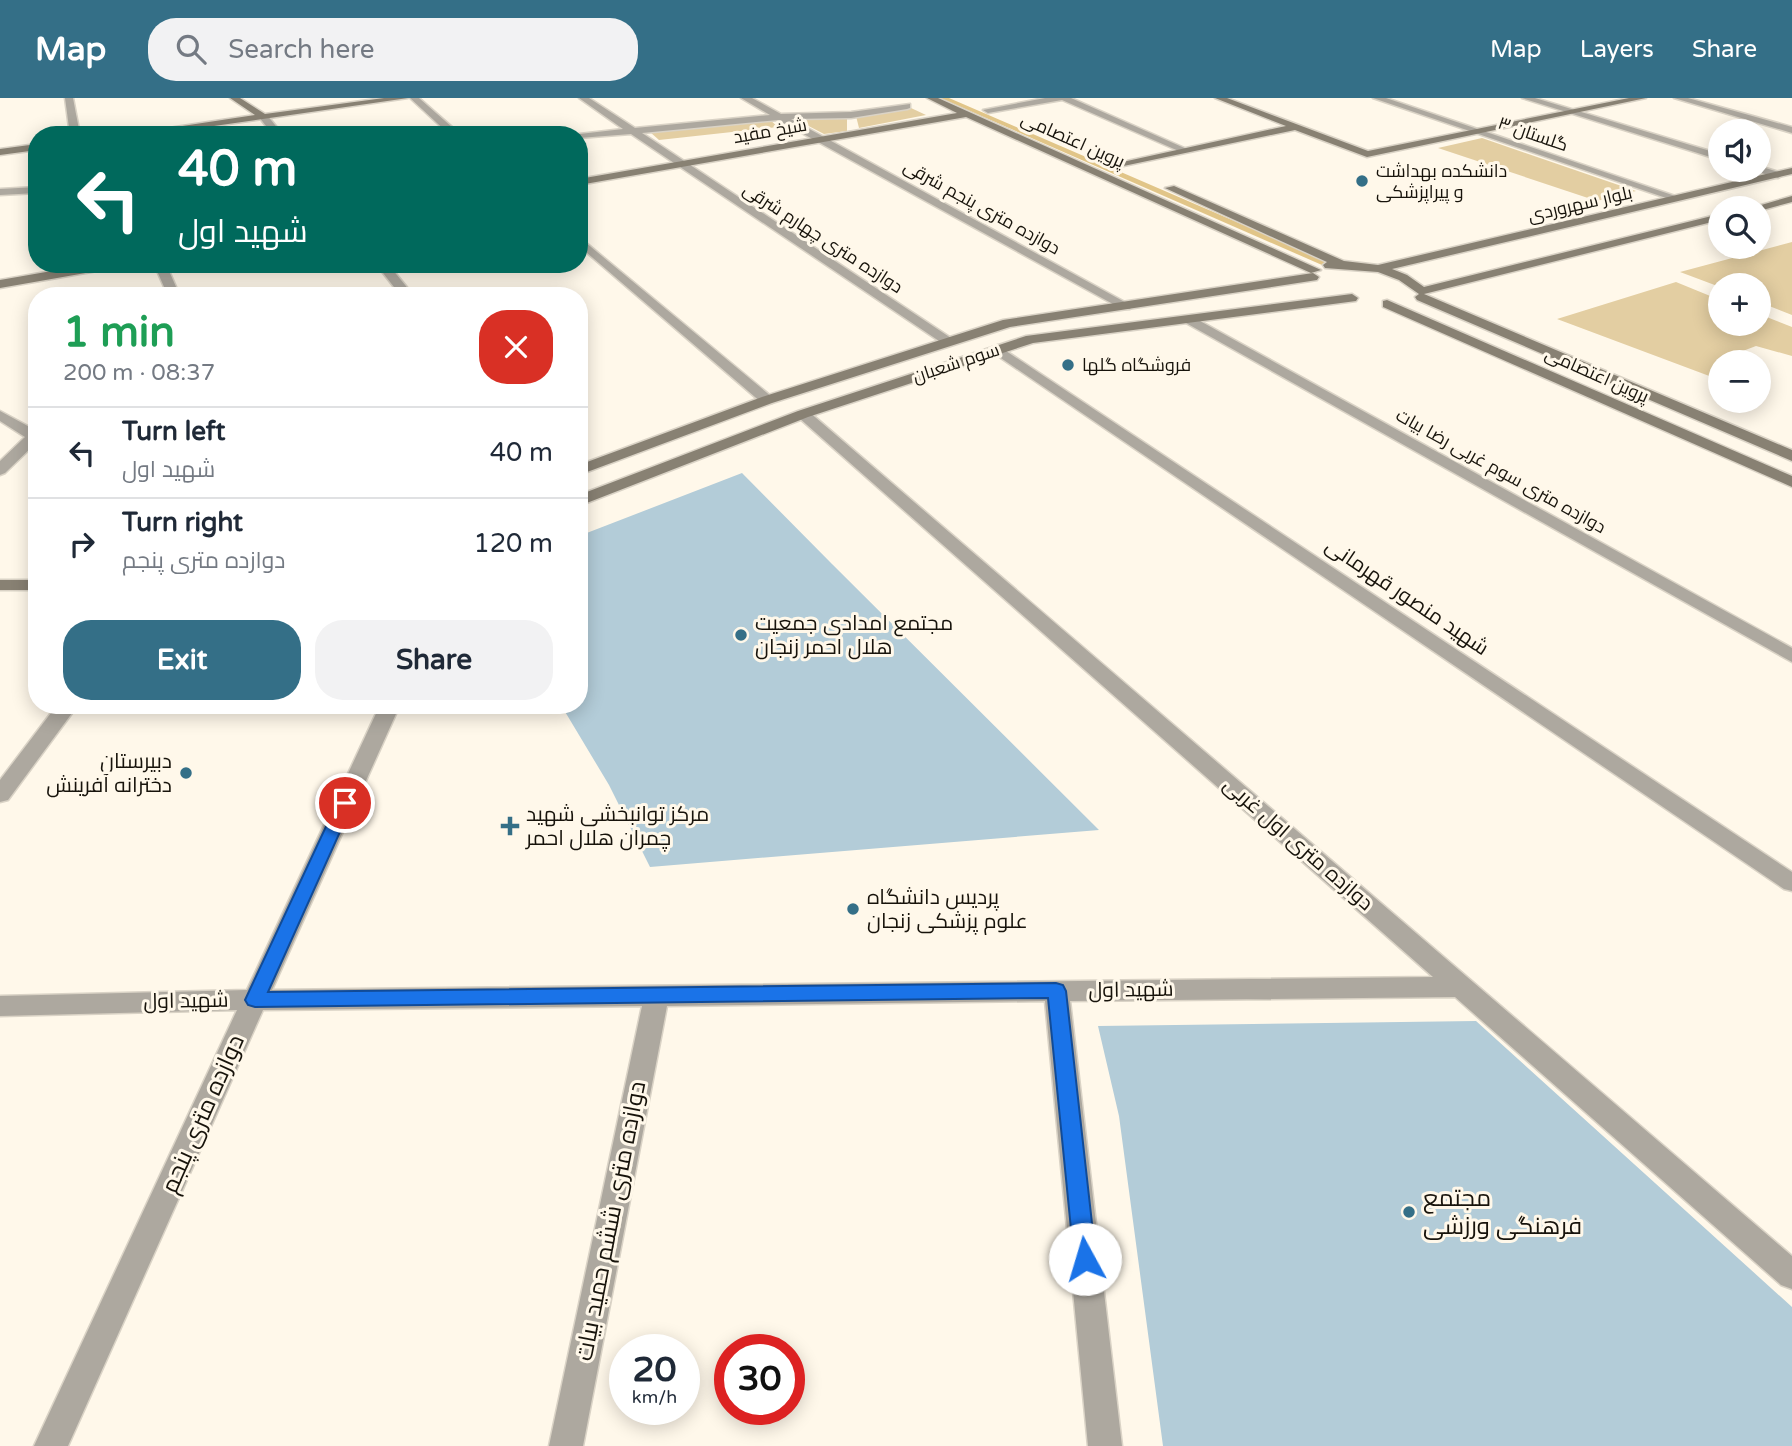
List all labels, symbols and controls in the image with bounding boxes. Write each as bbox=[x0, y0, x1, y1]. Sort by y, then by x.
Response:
search box bbox=[148, 18, 638, 81]
text: Map bbox=[35, 30, 106, 69]
icon: search bbox=[172, 30, 210, 68]
text: Search here bbox=[228, 34, 374, 65]
text: Map bbox=[1490, 35, 1542, 64]
text: Layers bbox=[1580, 35, 1654, 64]
text: Share bbox=[1692, 35, 1757, 64]
street label: پروین اعتصامی bbox=[1017, 107, 1128, 174]
street label: گلستان ۳ bbox=[1495, 112, 1571, 156]
street label: شیخ مفید bbox=[732, 114, 809, 149]
map controls bbox=[1708, 119, 1771, 413]
button: sound bbox=[1708, 119, 1771, 182]
text: 40 m bbox=[178, 140, 297, 199]
icon: left bbox=[63, 154, 154, 245]
street label: دوازده متری پنجم شرقی bbox=[899, 155, 1064, 260]
place label: دانشکده بهداشت و پیراپزشکی bbox=[1376, 160, 1507, 204]
marker: دانشکده بهداشت و پیراپزشکی bbox=[1354, 173, 1370, 189]
street label: دوازده متری چهارم شرقی bbox=[738, 178, 907, 299]
street label: بلوار سهروردی bbox=[1526, 181, 1634, 227]
button: search bbox=[1708, 196, 1771, 259]
text: شهید اول bbox=[178, 213, 308, 251]
button: + bbox=[1708, 273, 1771, 336]
text: 1 min bbox=[63, 307, 175, 358]
button: close bbox=[479, 310, 553, 384]
street label: سوم شعبان bbox=[910, 339, 1003, 388]
street label: پروین اعتصامی bbox=[1541, 342, 1652, 409]
button: − bbox=[1708, 350, 1771, 413]
place label: فروشگاه گلها bbox=[1082, 354, 1191, 376]
marker: فروشگاه گلها bbox=[1060, 357, 1076, 373]
text: 200 m · 08:37 bbox=[63, 359, 215, 387]
street label: دوازده متری سوم غربی رضا بیات bbox=[1392, 404, 1610, 539]
text: Turn left bbox=[122, 416, 225, 447]
icon: left bbox=[63, 434, 101, 472]
text: 40 m bbox=[490, 437, 553, 468]
text: شهید اول bbox=[122, 456, 215, 484]
text: Turn right bbox=[122, 507, 243, 538]
icon: right bbox=[63, 525, 101, 563]
text: 120 m bbox=[473, 528, 553, 559]
street label: شهید منصور قهرمانی bbox=[1321, 533, 1493, 661]
text: دوازده متری پنجم bbox=[122, 547, 285, 575]
place label: مجتمع امدادی جمعیت هلال احمر زنجان bbox=[755, 611, 953, 660]
button: Exit bbox=[63, 620, 301, 700]
button: Share bbox=[315, 620, 553, 700]
marker: مجتمع امدادی جمعیت هلال احمر زنجان bbox=[733, 627, 749, 643]
place label: دبیرستان دخترانه آفرینش bbox=[46, 749, 172, 798]
marker: دبیرستان دخترانه آفرینش bbox=[178, 765, 194, 781]
street label: دوازده متری اول غربی bbox=[1218, 772, 1378, 916]
pin bbox=[315, 773, 375, 833]
icon: arrive bbox=[326, 784, 364, 822]
place label: مرکز توانبخشی شهید چمران هلال احمر bbox=[525, 802, 709, 852]
marker: مرکز توانبخشی شهید چمران هلال احمر bbox=[500, 816, 520, 836]
place label: پردیس دانشگاه علوم پزشکى زنجان bbox=[867, 885, 1028, 935]
marker: پردیس دانشگاه علوم پزشکى زنجان bbox=[845, 901, 861, 917]
street label: شهید اول bbox=[1088, 977, 1174, 1003]
street label: شهید اول bbox=[143, 988, 229, 1014]
street label: دوازده متری پنجم bbox=[155, 1030, 252, 1198]
street label: دوازده متری ششم حمید بیات bbox=[570, 1079, 653, 1364]
place label: مجتمع فرهنگی ورزشی bbox=[1423, 1184, 1582, 1241]
marker: مجتمع فرهنگی ورزشی bbox=[1401, 1204, 1417, 1220]
position arrow bbox=[1048, 1222, 1122, 1296]
speed limit sign: 30 bbox=[714, 1334, 805, 1425]
text: 20 bbox=[633, 1349, 676, 1391]
text: km/h bbox=[632, 1386, 677, 1408]

